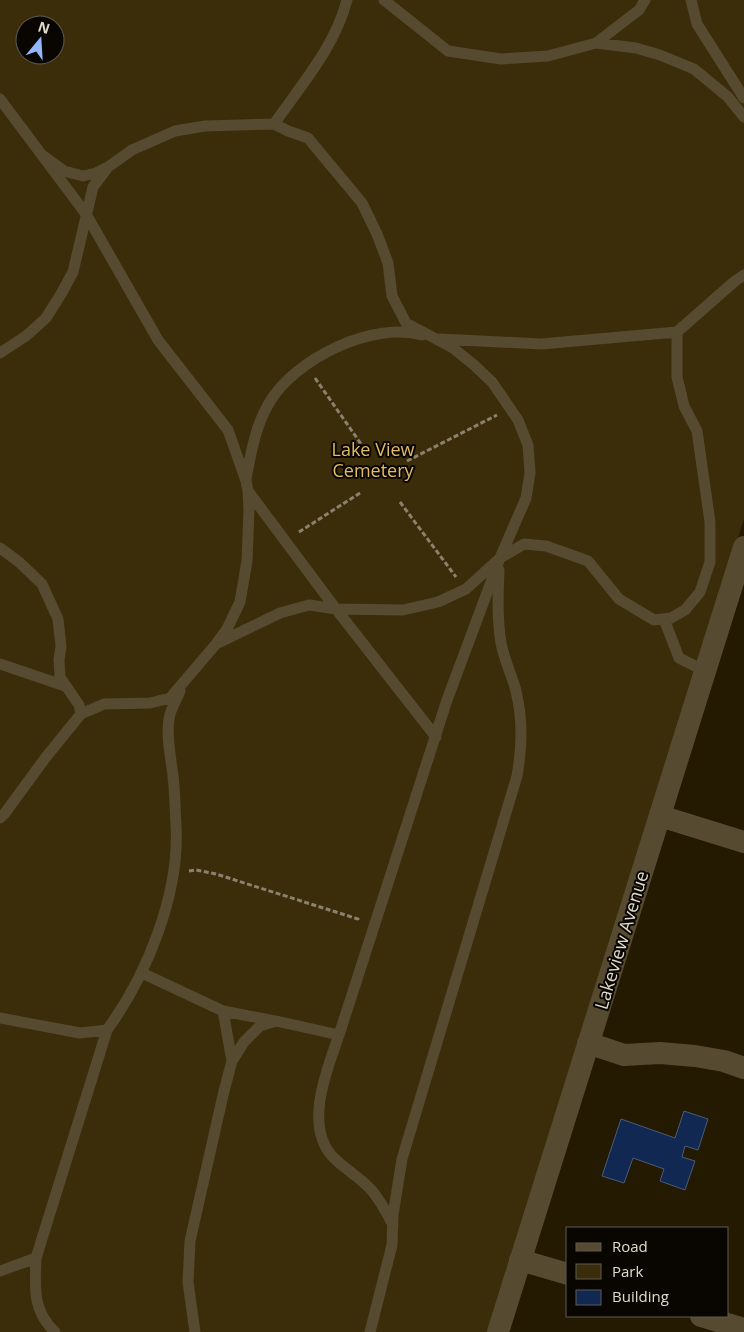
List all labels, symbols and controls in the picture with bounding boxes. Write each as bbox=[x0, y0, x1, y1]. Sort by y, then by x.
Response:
north arrow bbox=[15, 15, 65, 65]
text: N bbox=[36, 16, 53, 38]
park label: Lake View Cemetery bbox=[332, 437, 415, 482]
street label: Lakeview Avenue bbox=[588, 868, 654, 1012]
legend bbox=[566, 1227, 729, 1317]
text: Road bbox=[612, 1236, 648, 1256]
text: Park bbox=[612, 1261, 643, 1281]
text: Building bbox=[612, 1286, 669, 1306]

